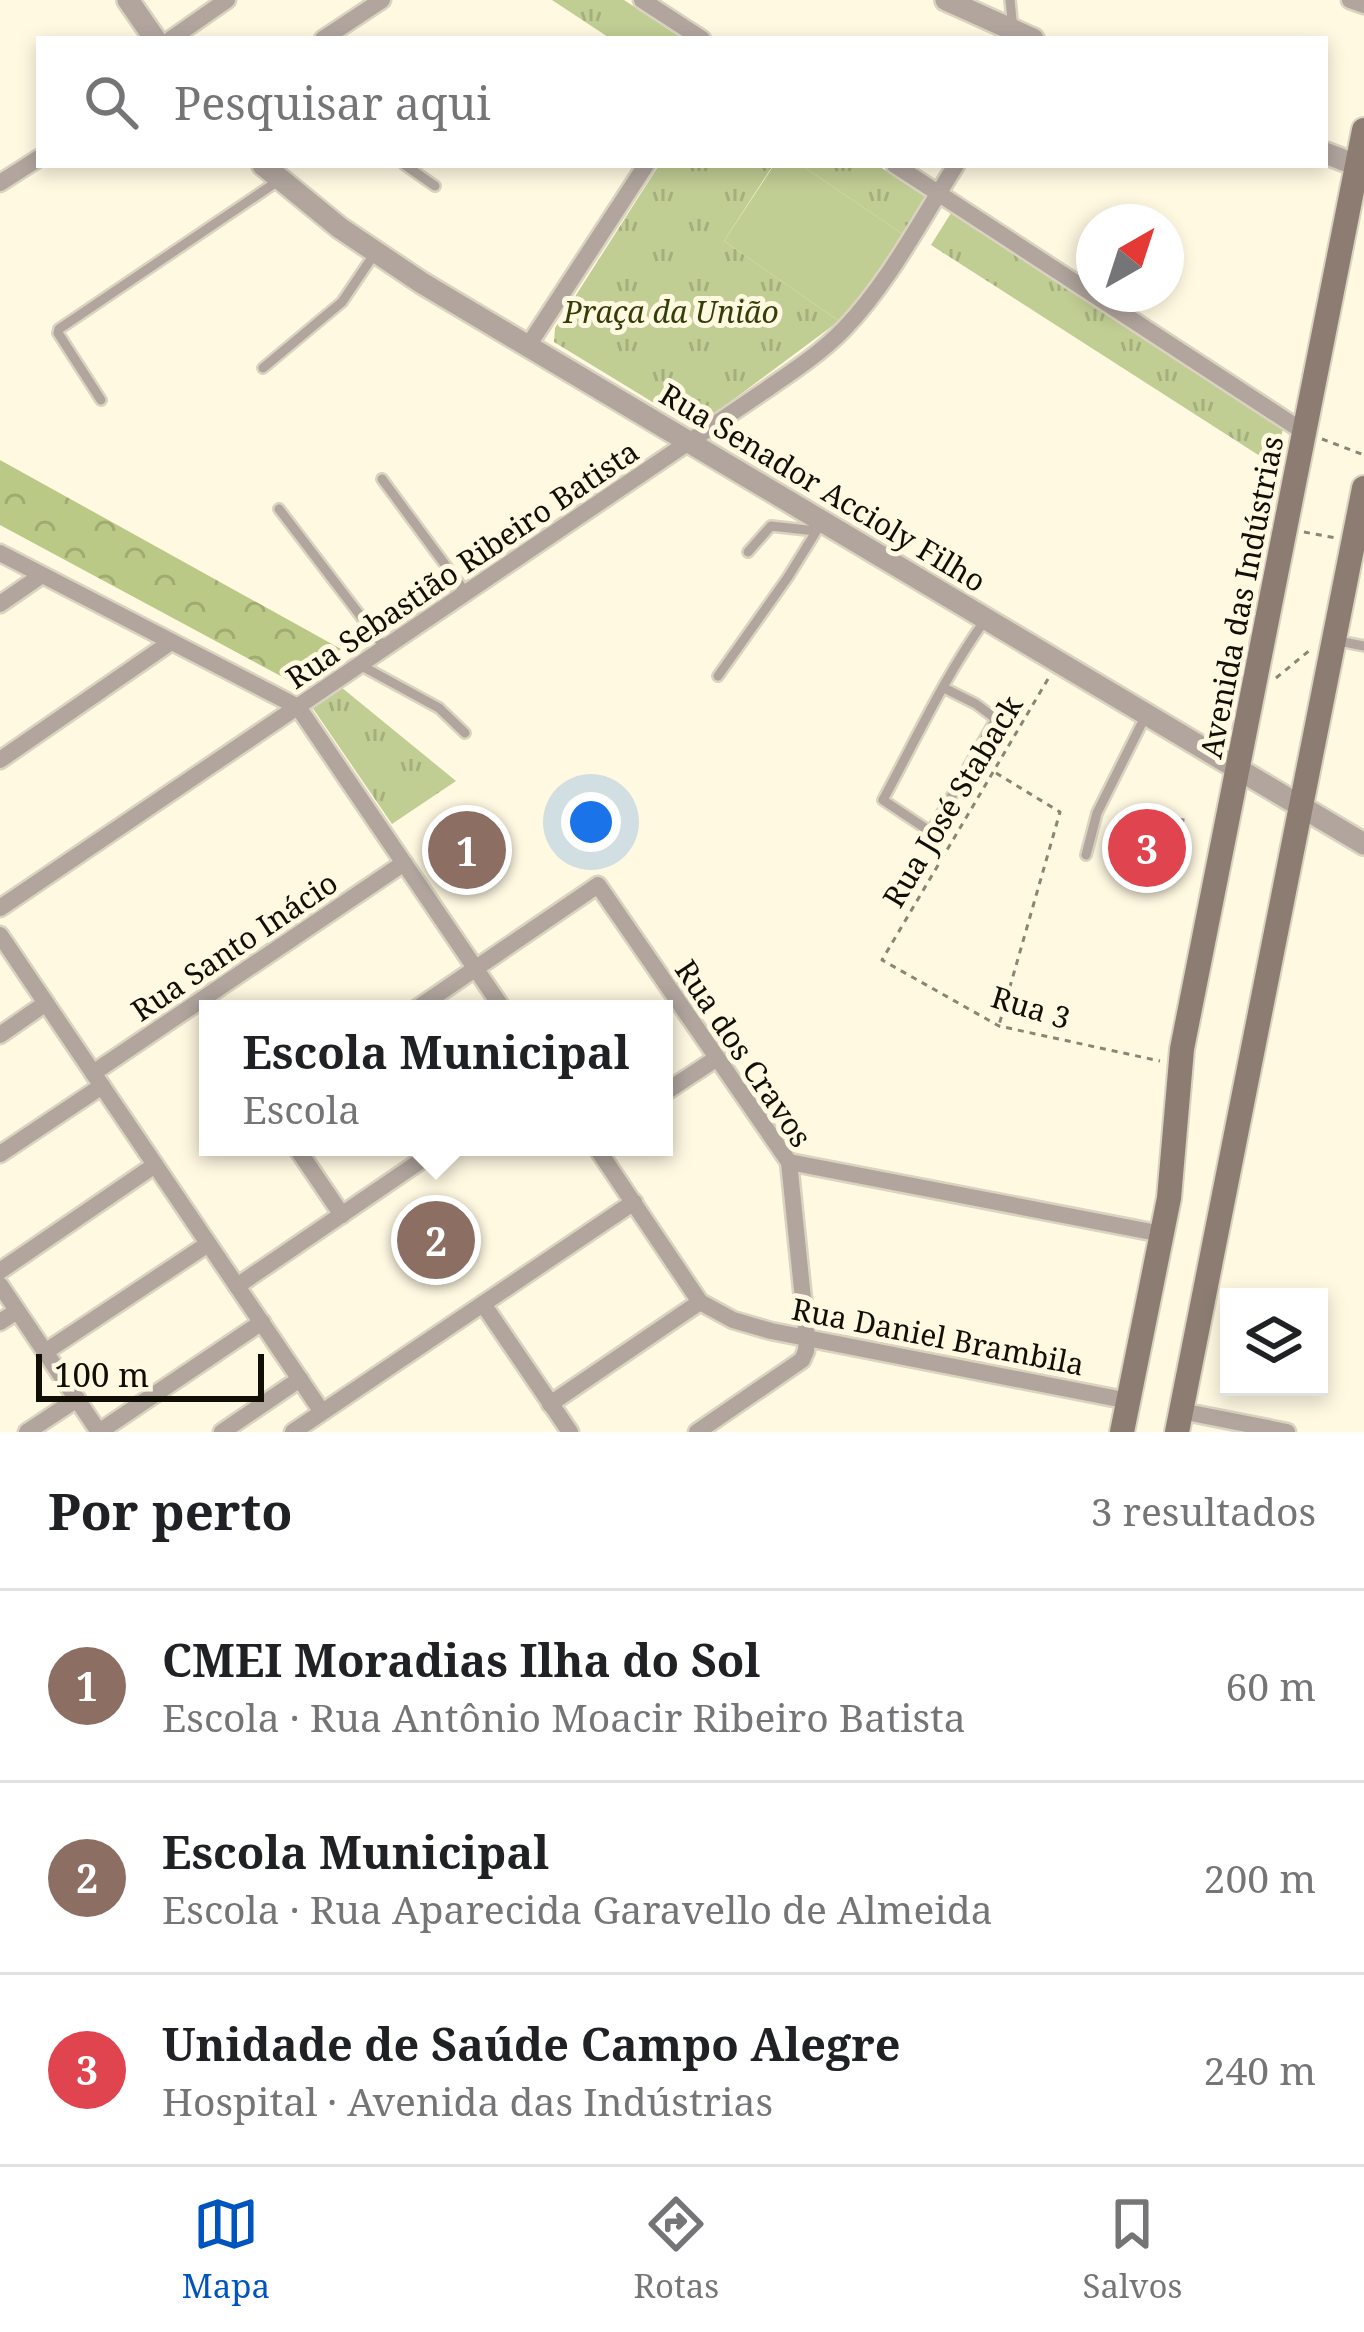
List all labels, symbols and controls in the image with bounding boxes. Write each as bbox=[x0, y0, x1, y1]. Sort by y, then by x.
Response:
search box bbox=[36, 36, 1328, 168]
icon: search bbox=[78, 69, 144, 135]
text: Pesquisar aqui bbox=[174, 72, 491, 133]
north arrow bbox=[1076, 204, 1184, 312]
park label: Praça da União bbox=[562, 291, 779, 332]
street label: Rua Senador Accioly Filho bbox=[652, 373, 994, 601]
street label: Rua Sebastião Ribeiro Batista bbox=[278, 430, 646, 698]
street label: Avenida das Indústrias bbox=[1190, 432, 1292, 762]
street label: Rua José Staback bbox=[873, 687, 1032, 915]
your location bbox=[561, 792, 621, 852]
pin: 3 bbox=[1108, 803, 1186, 893]
pin: 1 bbox=[428, 805, 506, 895]
street label: Rua Santo Inácio bbox=[123, 862, 345, 1030]
street label: Rua dos Cravos bbox=[666, 951, 822, 1155]
street label: Rua 3 bbox=[987, 976, 1075, 1038]
popup bbox=[199, 1000, 673, 1156]
text: Escola Municipal bbox=[242, 1021, 630, 1082]
text: Escola bbox=[242, 1082, 360, 1135]
pin: 2 bbox=[397, 1195, 475, 1285]
street label: Rua Daniel Brambila bbox=[788, 1288, 1088, 1384]
map controls bbox=[1220, 1288, 1328, 1396]
button: layers bbox=[1220, 1288, 1328, 1396]
scale bar bbox=[36, 1348, 264, 1401]
text: 100 m bbox=[54, 1352, 149, 1397]
text: Por perto bbox=[48, 1475, 293, 1545]
text: 3 resultados bbox=[1091, 1484, 1316, 1537]
text: CMEI Moradias Ilha do Sol bbox=[162, 1629, 760, 1690]
text: 1 bbox=[76, 1659, 98, 1712]
text: 60 m bbox=[1225, 1659, 1316, 1712]
text: Escola · Rua Antônio Moacir Ribeiro Batista bbox=[162, 1690, 966, 1743]
text: Escola Municipal bbox=[162, 1821, 549, 1882]
text: 2 bbox=[76, 1851, 98, 1904]
text: 200 m bbox=[1204, 1851, 1316, 1904]
text: Escola · Rua Aparecida Garavello de Almeida bbox=[162, 1882, 993, 1935]
text: Unidade de Saúde Campo Alegre bbox=[162, 2013, 900, 2074]
text: 3 bbox=[76, 2043, 98, 2096]
text: 240 m bbox=[1204, 2043, 1316, 2096]
text: Hospital · Avenida das Indústrias bbox=[162, 2074, 773, 2127]
tab: Mapa bbox=[182, 2191, 270, 2308]
tab: Rotas bbox=[633, 2191, 719, 2308]
tab: Salvos bbox=[1083, 2191, 1182, 2308]

